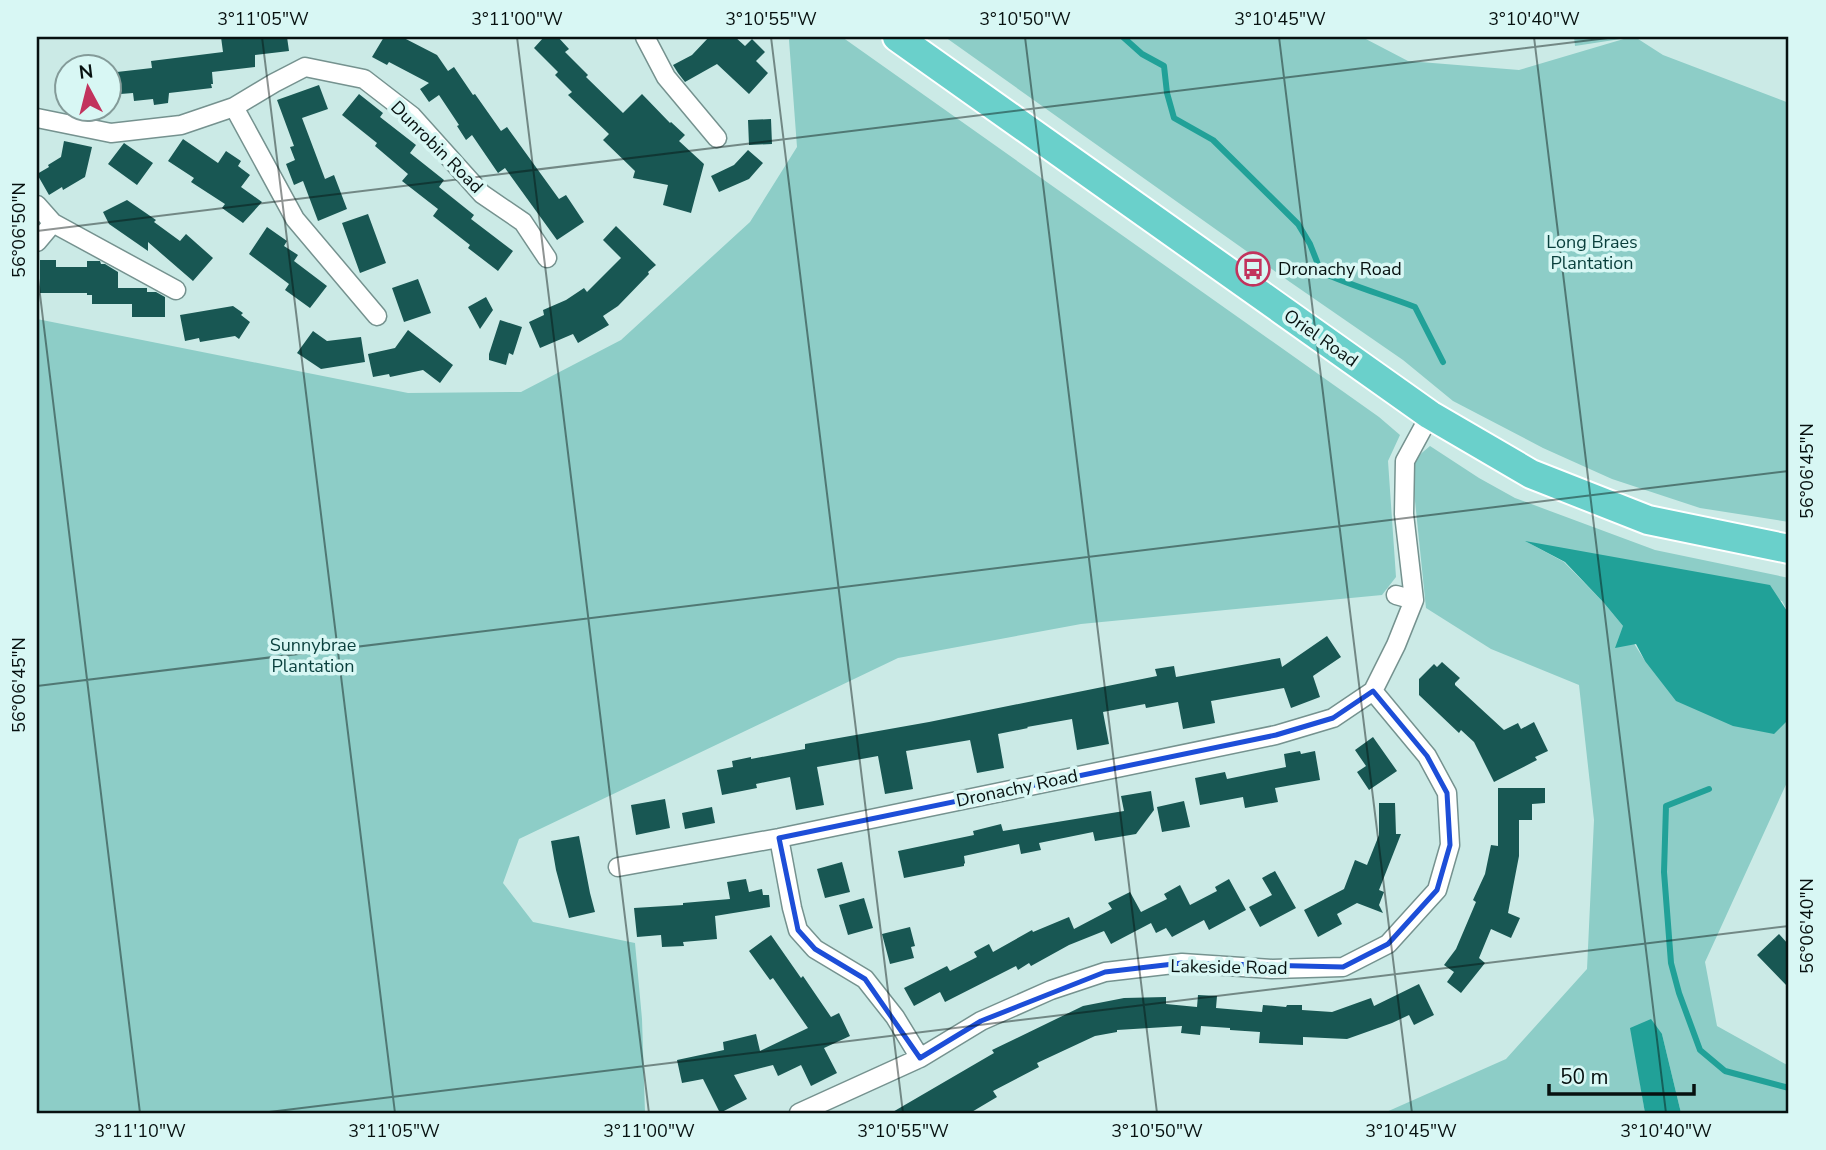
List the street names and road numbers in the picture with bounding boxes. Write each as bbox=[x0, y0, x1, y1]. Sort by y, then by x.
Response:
street label: Dunrobin Road bbox=[386, 96, 488, 198]
street label: Oriel Road bbox=[1279, 304, 1363, 372]
street label: Dronachy Road bbox=[954, 763, 1080, 813]
street label: Lakeside Road bbox=[1170, 954, 1288, 980]

